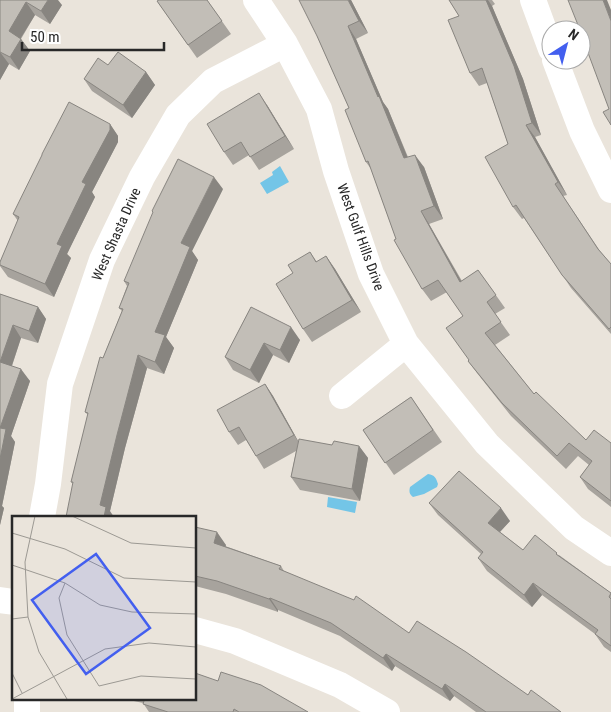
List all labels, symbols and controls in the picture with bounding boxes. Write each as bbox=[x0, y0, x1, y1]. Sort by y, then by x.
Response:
scale bar bbox=[22, 20, 165, 52]
north arrow bbox=[541, 20, 591, 70]
text: N bbox=[565, 25, 582, 43]
text: 50 m bbox=[30, 28, 60, 46]
street label: West Gulf Hills Drive bbox=[334, 181, 388, 293]
street label: West Shasta Drive bbox=[88, 185, 144, 283]
inset map bbox=[12, 516, 196, 700]

